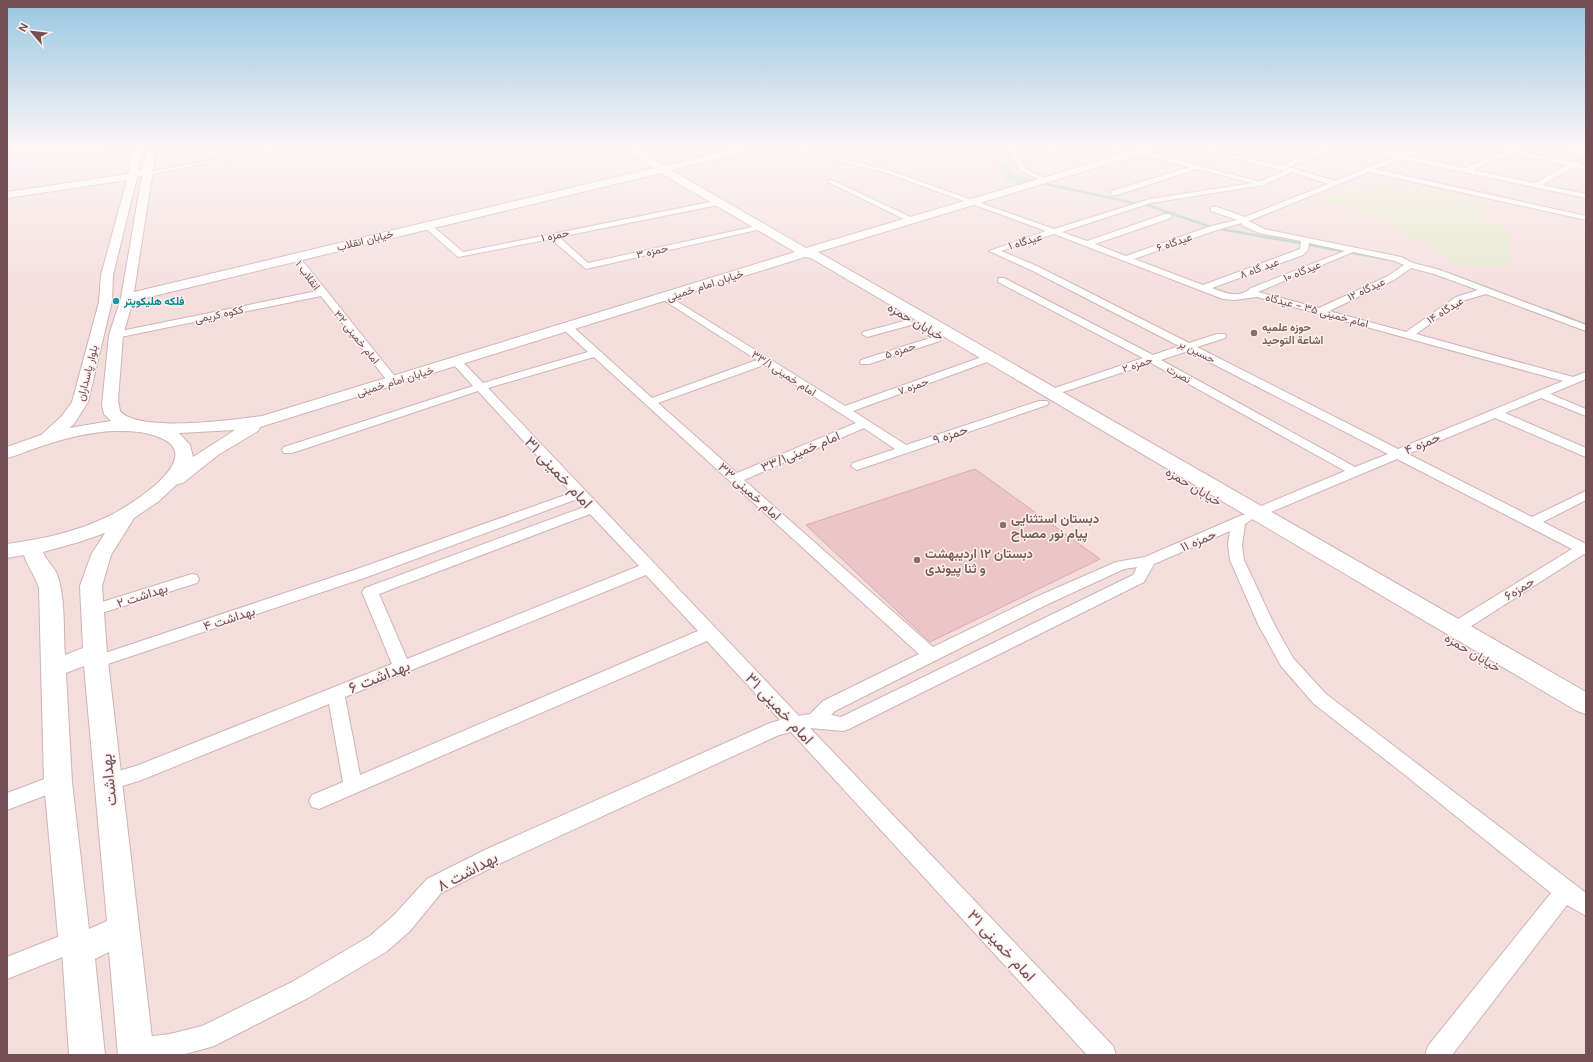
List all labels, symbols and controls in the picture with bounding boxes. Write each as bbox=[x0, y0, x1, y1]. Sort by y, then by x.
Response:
north arrow bbox=[12, 12, 52, 52]
text: N bbox=[15, 20, 31, 34]
street label: حمزه ۱ bbox=[540, 225, 570, 245]
street label: خیابان انقلاب bbox=[335, 226, 395, 254]
street label: عیدگاه ۱ bbox=[1006, 229, 1044, 253]
street label: عیدگاه ۶ bbox=[1154, 229, 1194, 255]
street label: حمزه ۳ bbox=[635, 241, 669, 261]
street label: عید گاه ۸ bbox=[1237, 254, 1281, 282]
street label: انقلاب ۱ bbox=[292, 257, 324, 293]
street label: عیدگاه ۱۰ bbox=[1281, 257, 1323, 285]
street label: خیابان امام خمینی bbox=[665, 266, 746, 305]
street label: عیدگاه ۱۲ bbox=[1345, 274, 1387, 304]
street label: امام خمینی ۳۵ - عیدگاه bbox=[1264, 290, 1370, 331]
street label: عیدگاه ۱۴ bbox=[1424, 293, 1466, 327]
place label: فلکه هلیکوپتر bbox=[123, 294, 184, 309]
marker: فلکه هلیکوپتر bbox=[111, 296, 121, 306]
street label: خیابان حمزه bbox=[884, 298, 947, 345]
street label: ککوه کریمی bbox=[193, 302, 245, 326]
street label: امام خمینی ۳۲ bbox=[330, 307, 383, 367]
place label: حوزه علمیه اشاعة التوحید bbox=[1262, 320, 1324, 347]
marker: حوزه علمیه اشاعة التوحید bbox=[1249, 328, 1259, 338]
street label: حسین بر bbox=[1175, 335, 1218, 366]
street label: حمزه ۵ bbox=[883, 338, 917, 362]
street label: بلوار پاسداران bbox=[73, 344, 102, 403]
street label: امام خمینی ۳۳/۱ bbox=[749, 347, 819, 400]
street label: حمزه ۲ bbox=[1120, 352, 1154, 376]
street label: نصرت bbox=[1164, 362, 1194, 386]
street label: خیابان امام خمینی bbox=[355, 363, 436, 400]
street label: حمزه ۷ bbox=[896, 374, 930, 398]
street label: حمزه ۹ bbox=[930, 420, 970, 448]
street label: امام خمینی۳۳/۱ bbox=[758, 427, 842, 476]
street label: حمزه ۴ bbox=[1402, 428, 1443, 459]
street label: امام خمینی ۳۱ bbox=[520, 432, 597, 513]
street label: امام خمینی ۳۳ bbox=[715, 459, 785, 524]
street label: خیابان حمزه bbox=[1163, 463, 1225, 510]
place label: دبستان استثنایی پیام نور مصباح bbox=[1011, 510, 1099, 543]
marker: دبستان استثنایی پیام نور مصباح bbox=[998, 520, 1008, 530]
street label: حمزه ۱۱ bbox=[1178, 525, 1219, 556]
place label: دبستان ۱۲ اردیبهشت و ثنا پیوندی bbox=[925, 545, 1033, 578]
marker: دبستان ۱۲ اردیبهشت و ثنا پیوندی bbox=[912, 555, 922, 565]
street label: حمزه۶ bbox=[1501, 572, 1538, 604]
street label: بهداشت ۲ bbox=[114, 579, 170, 612]
street label: بهداشت ۴ bbox=[201, 602, 257, 635]
street label: خیابان حمزه bbox=[1442, 629, 1504, 676]
street label: بهداشت ۶ bbox=[345, 655, 413, 698]
street label: امام خمینی ۳۱ bbox=[741, 668, 818, 749]
street label: بهداشت bbox=[95, 753, 122, 807]
street label: بهداشت ۸ bbox=[433, 847, 501, 896]
street label: امام خمینی ۳۱ bbox=[963, 905, 1040, 986]

